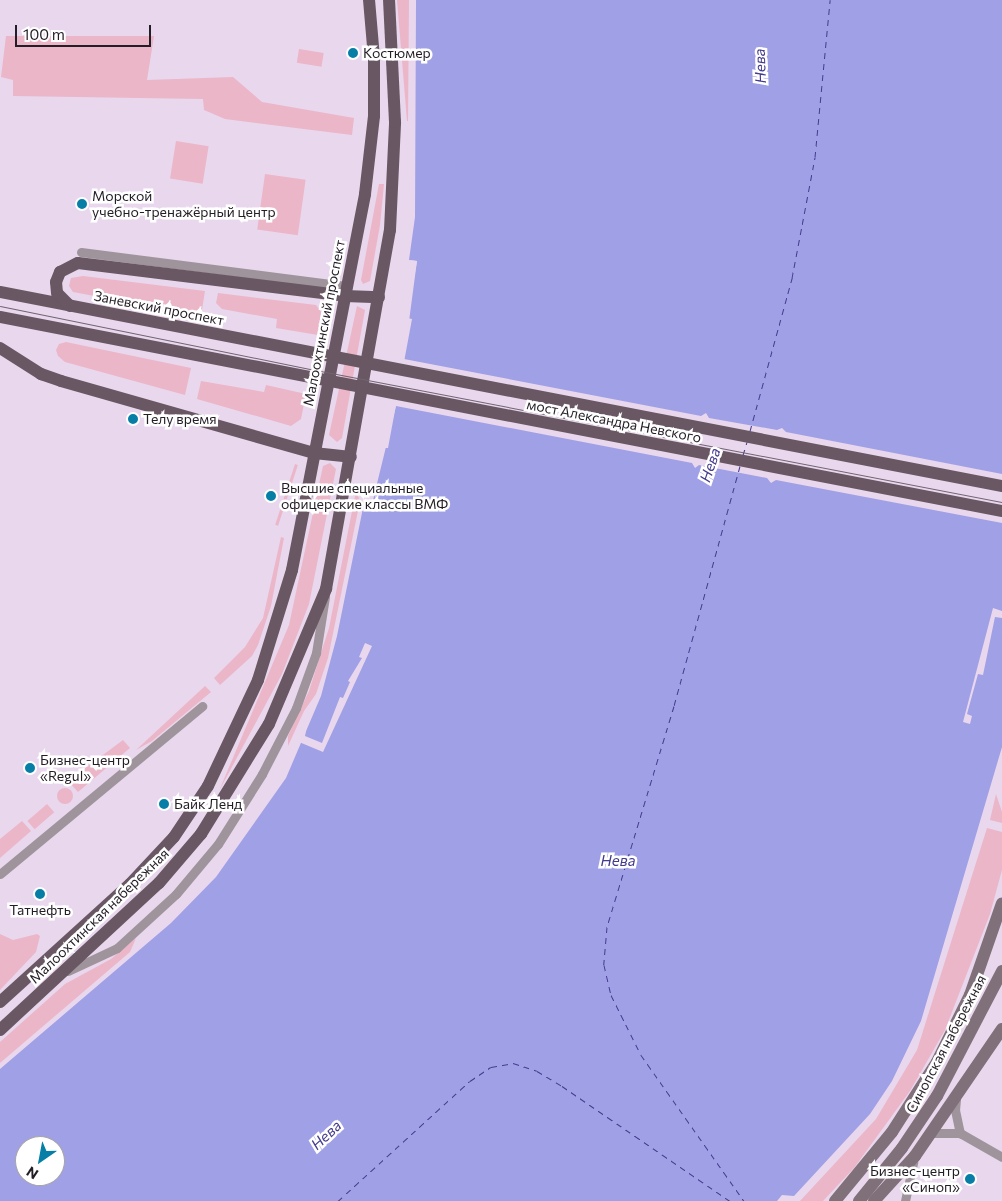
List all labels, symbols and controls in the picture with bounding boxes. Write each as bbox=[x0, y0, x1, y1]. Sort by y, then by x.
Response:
scale bar bbox=[18, 15, 154, 47]
text: 100 m bbox=[23, 25, 65, 43]
place label: Костюмер bbox=[363, 45, 431, 61]
marker: Костюмер bbox=[347, 47, 359, 59]
water label: Нева bbox=[750, 48, 770, 84]
place label: Морской учебно-тренажёрный центр bbox=[92, 188, 276, 220]
marker: Морской учебно-тренажёрный центр bbox=[76, 198, 88, 210]
street label: Малоохтинский проспект bbox=[300, 238, 348, 408]
street label: Заневский проспект bbox=[93, 287, 225, 329]
street label: мост Александра Невского bbox=[525, 396, 703, 446]
place label: Телу время bbox=[143, 411, 217, 427]
marker: Телу время bbox=[127, 413, 139, 425]
water label: Нева bbox=[696, 446, 724, 484]
place label: Высшие специальные офицерские классы ВМФ bbox=[281, 480, 448, 512]
marker: Высшие специальные офицерские классы ВМФ bbox=[265, 490, 277, 502]
place label: Бизнес-центр «Regul» bbox=[40, 752, 130, 784]
marker: Бизнес-центр «Regul» bbox=[24, 762, 36, 774]
place label: Байк Ленд bbox=[174, 796, 242, 812]
marker: Байк Ленд bbox=[158, 798, 170, 810]
street label: Малоохтинская набережная bbox=[26, 845, 172, 987]
water label: Нева bbox=[601, 852, 635, 870]
marker: Татнефть bbox=[34, 888, 46, 900]
place label: Татнефть bbox=[9, 902, 71, 918]
street label: Синопская набережная bbox=[902, 972, 990, 1116]
water label: Нева bbox=[307, 1117, 345, 1153]
north arrow bbox=[15, 1136, 65, 1186]
text: N bbox=[23, 1163, 41, 1183]
place label: Бизнес-центр «Синоп» bbox=[870, 1163, 960, 1196]
marker: Бизнес-центр «Синоп» bbox=[964, 1173, 976, 1185]

